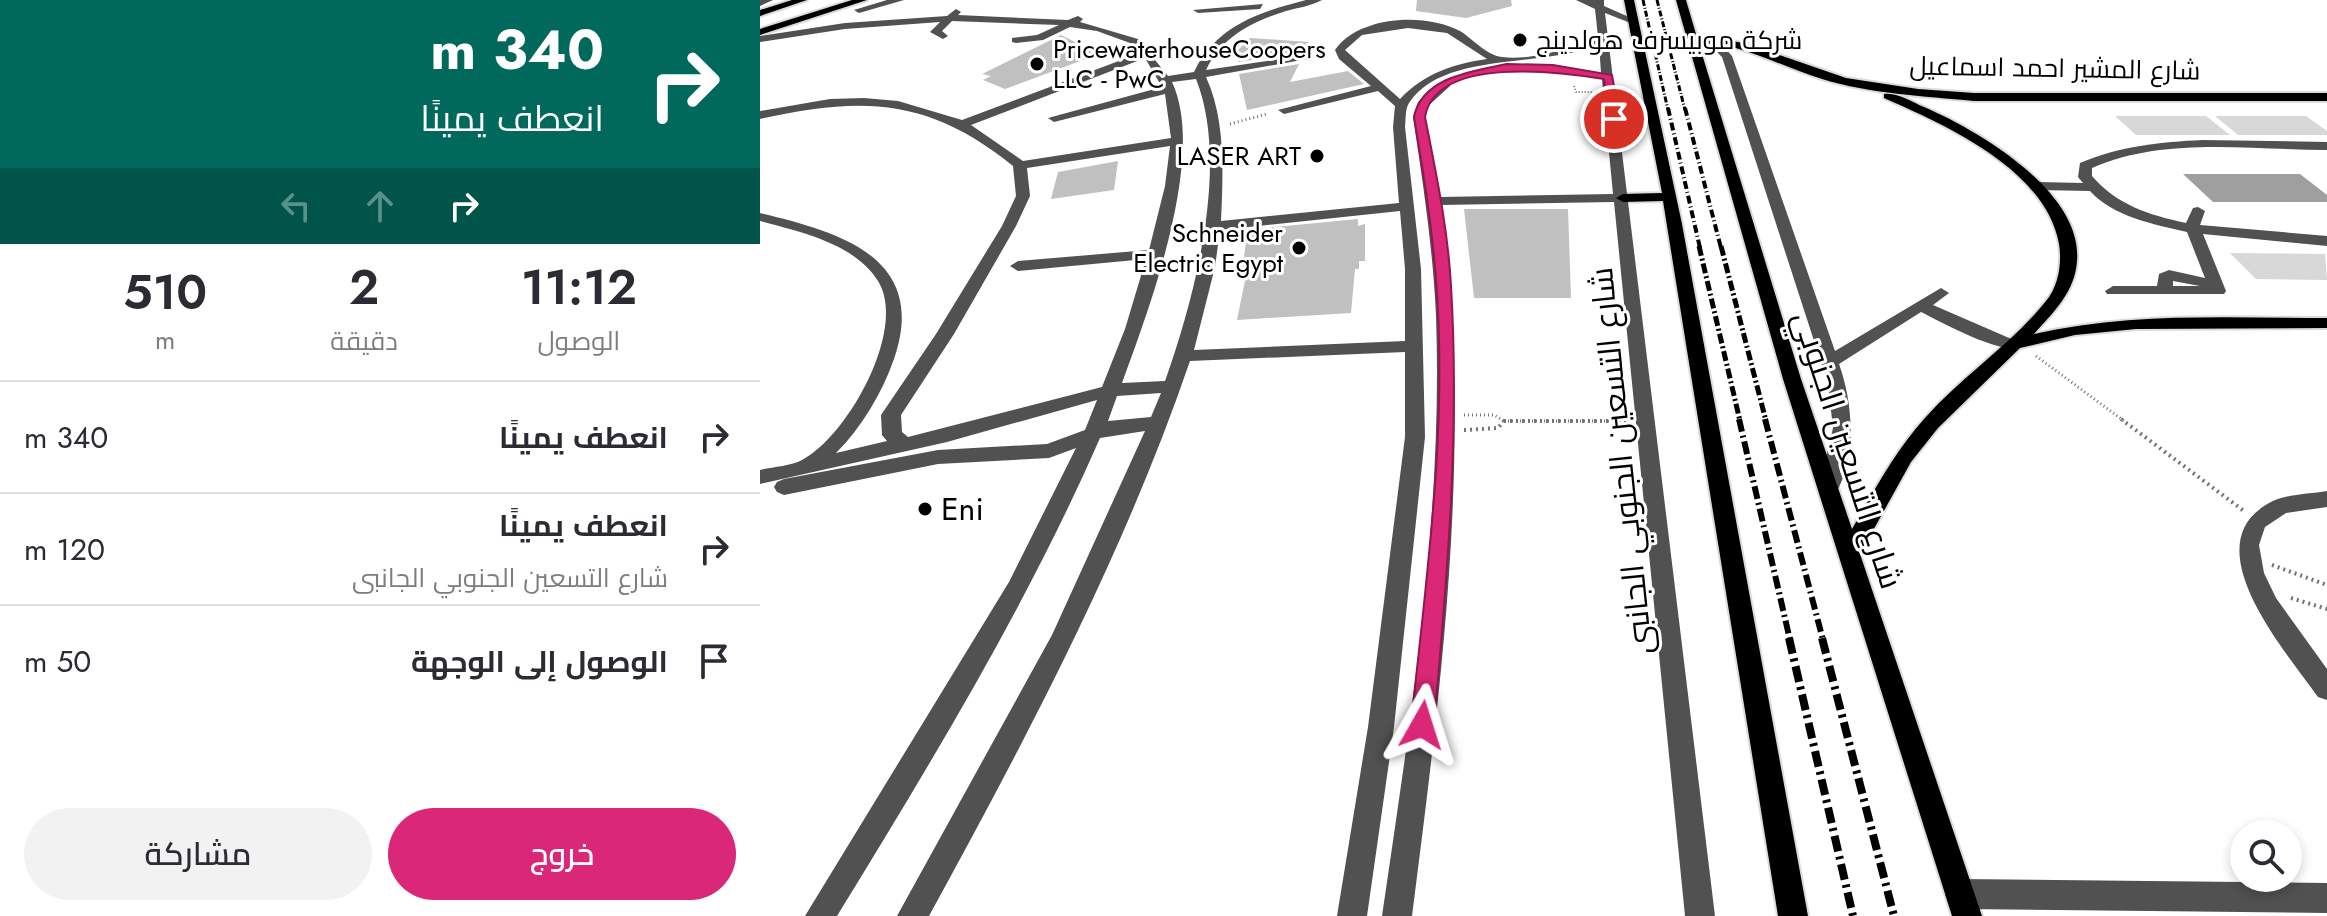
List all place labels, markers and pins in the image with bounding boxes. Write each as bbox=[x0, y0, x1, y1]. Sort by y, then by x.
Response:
place label: شركة موبيسرف هولدينج bbox=[1536, 21, 1802, 59]
place label: PricewaterhouseCoopers LLC - PwC bbox=[1053, 30, 1326, 98]
marker: شركة موبيسرف هولدينج bbox=[1511, 31, 1529, 49]
marker: PricewaterhouseCoopers LLC - PwC bbox=[1028, 55, 1046, 73]
pin bbox=[1580, 85, 1648, 153]
place label: LASER ART bbox=[1177, 137, 1301, 175]
marker: LASER ART bbox=[1308, 147, 1326, 165]
place label: Schneider Electric Egypt bbox=[1133, 214, 1284, 282]
marker: Schneider Electric Egypt bbox=[1290, 239, 1308, 257]
place label: Eni bbox=[941, 486, 984, 532]
marker: Eni bbox=[916, 500, 934, 518]

